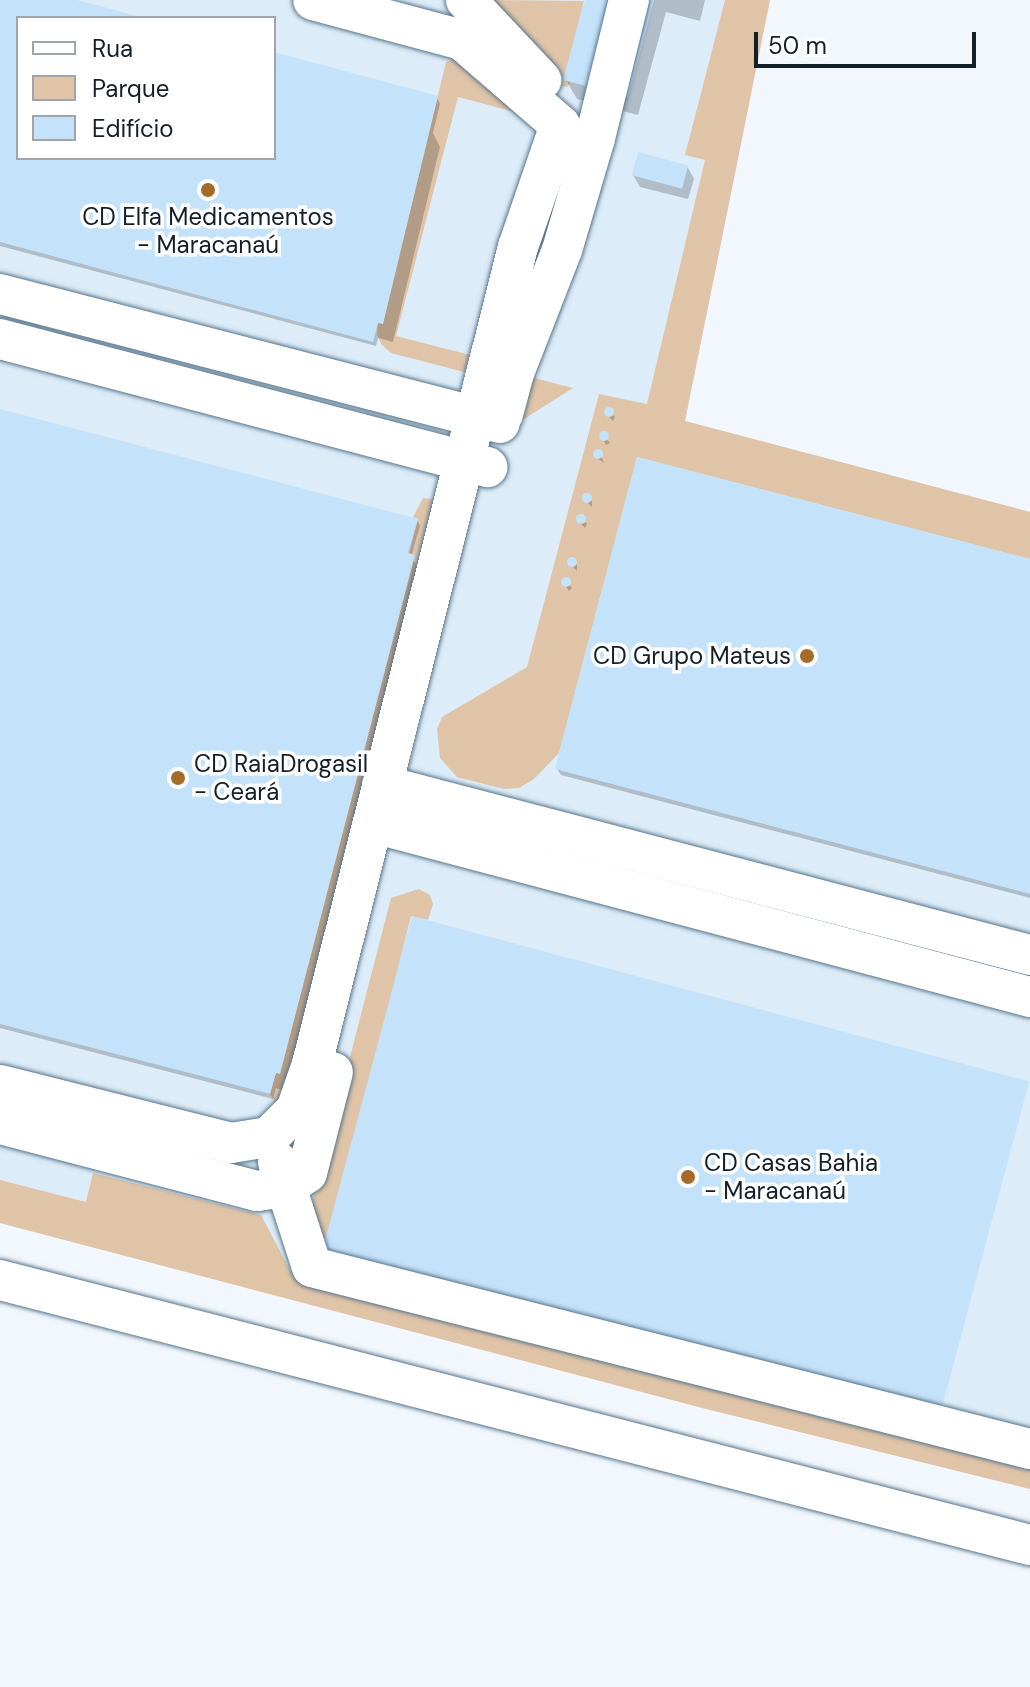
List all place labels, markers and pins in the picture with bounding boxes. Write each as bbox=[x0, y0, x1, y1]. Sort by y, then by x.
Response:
marker: CD Elfa Medicamentos - Maracanaú bbox=[199, 181, 217, 199]
place label: CD Elfa Medicamentos - Maracanaú bbox=[82, 203, 334, 259]
place label: CD Grupo Mateus bbox=[593, 642, 791, 670]
marker: CD Grupo Mateus bbox=[798, 647, 816, 665]
place label: CD RaiaDrogasil - Ceará bbox=[194, 750, 368, 806]
marker: CD RaiaDrogasil - Ceará bbox=[169, 769, 187, 787]
place label: CD Casas Bahia - Maracanaú bbox=[704, 1149, 878, 1205]
marker: CD Casas Bahia - Maracanaú bbox=[679, 1168, 697, 1186]

